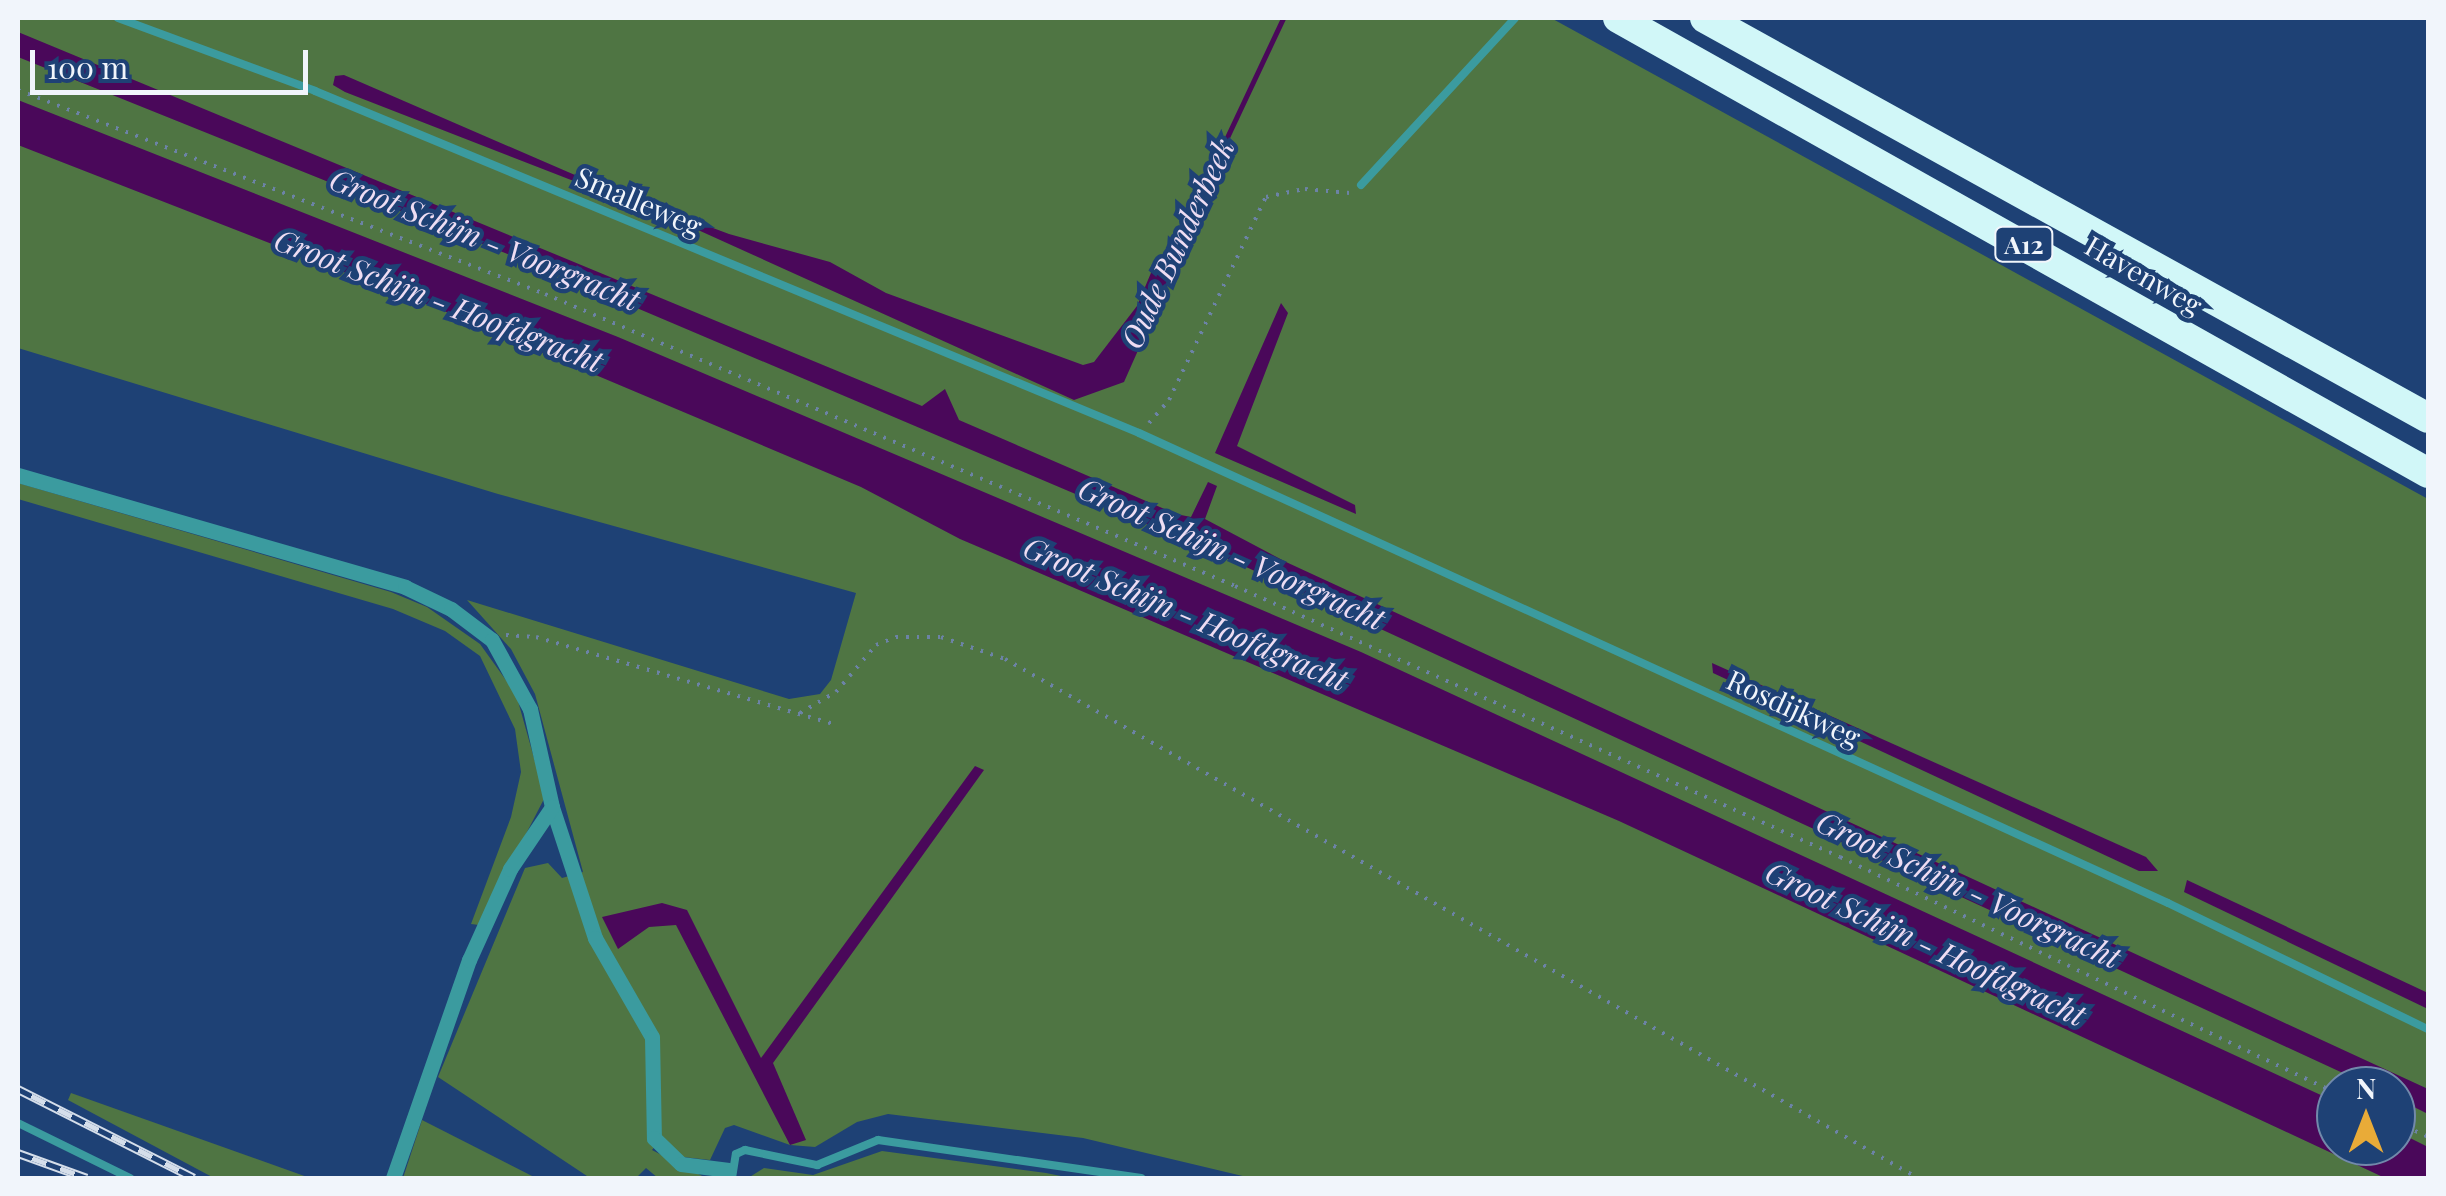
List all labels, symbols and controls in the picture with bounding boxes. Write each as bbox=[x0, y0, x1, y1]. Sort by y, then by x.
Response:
scale bar bbox=[35, 30, 312, 92]
text: 100 m bbox=[47, 47, 128, 87]
water label: Oude Bunderbeek bbox=[1113, 132, 1241, 354]
street label: Smalleweg bbox=[571, 159, 707, 243]
water label: Groot Schijn - Voorgracht bbox=[325, 160, 645, 318]
water label: Groot Schijn - Hoofdgracht bbox=[270, 221, 608, 379]
road number: A12 bbox=[1994, 224, 2054, 264]
street label: Havenweg bbox=[2080, 228, 2208, 322]
water label: Groot Schijn - Voorgracht bbox=[1074, 469, 1390, 637]
water label: Groot Schijn - Hoofdgracht bbox=[1019, 528, 1353, 698]
street label: Rosdijkweg bbox=[1722, 662, 1866, 754]
water label: Groot Schijn - Voorgracht bbox=[1811, 803, 2127, 975]
water label: Groot Schijn - Hoofdgracht bbox=[1760, 853, 2092, 1033]
north arrow bbox=[2316, 1066, 2416, 1166]
text: N bbox=[2356, 1069, 2376, 1106]

